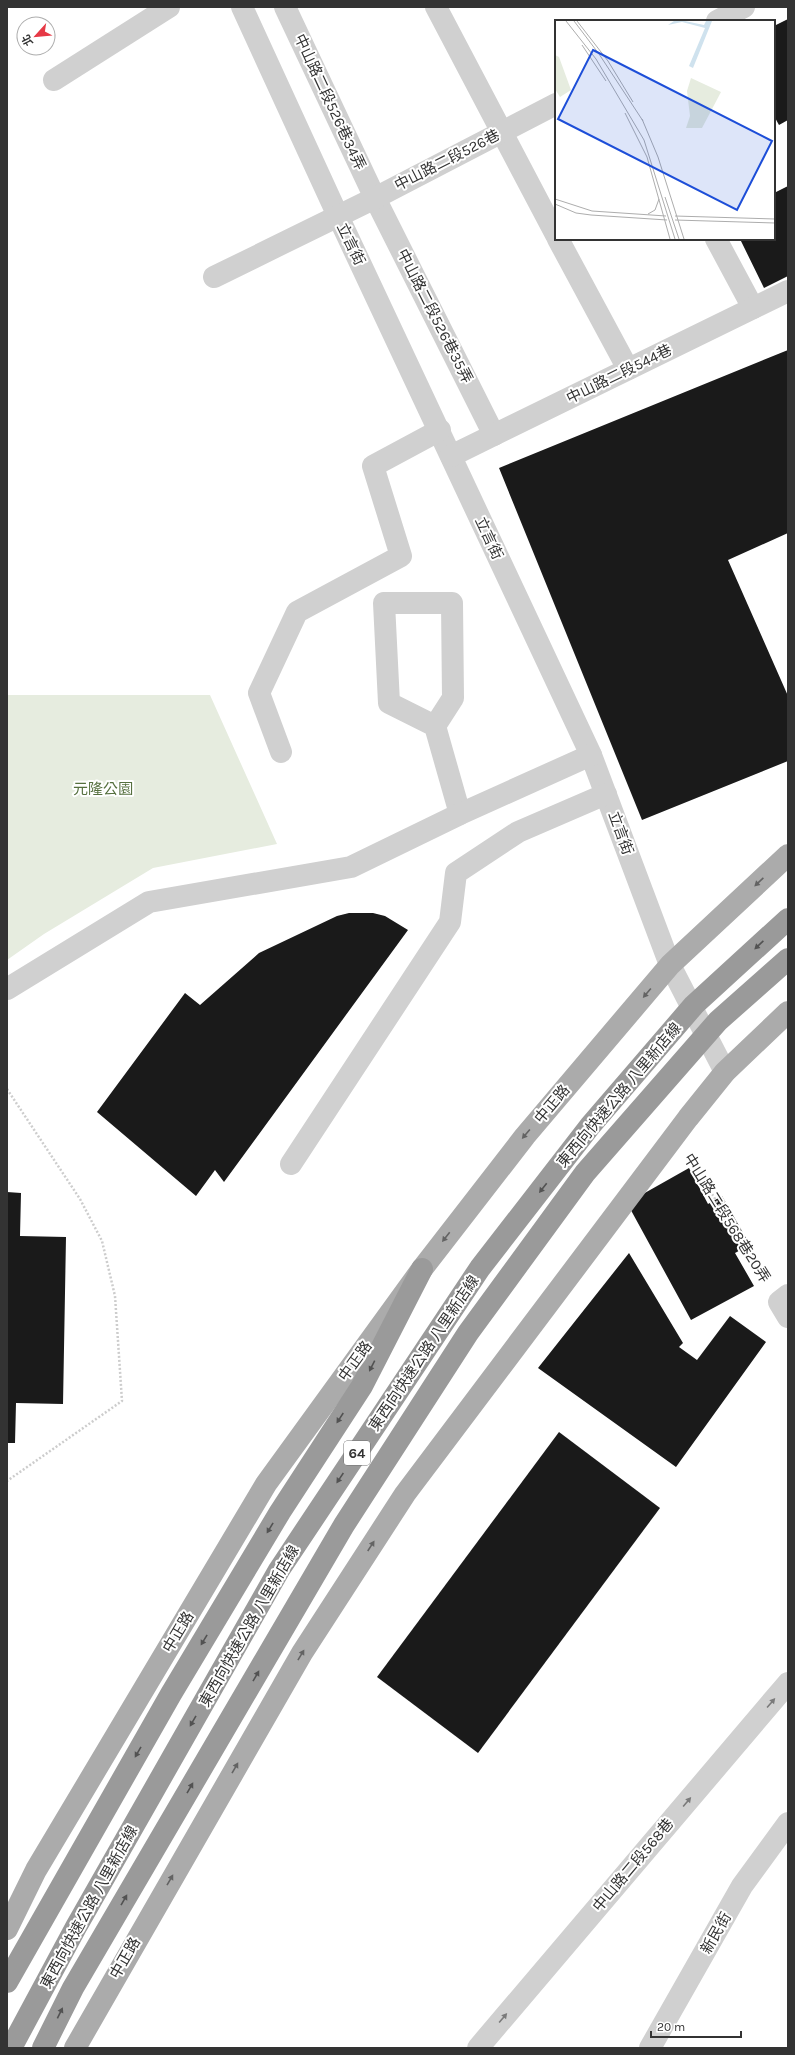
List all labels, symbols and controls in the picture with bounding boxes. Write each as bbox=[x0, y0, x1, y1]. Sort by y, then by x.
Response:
north arrow bbox=[16, 16, 56, 56]
inset map bbox=[555, 20, 775, 240]
street label: 中山路二段526巷34弄 bbox=[291, 31, 369, 173]
text: 北 bbox=[19, 32, 36, 48]
street label: 中山路二段526巷 bbox=[391, 126, 503, 194]
street label: 立言街 bbox=[333, 220, 369, 268]
street label: 中山路二段526巷35弄 bbox=[393, 246, 477, 386]
street label: 中山路二段544巷 bbox=[563, 341, 675, 407]
street label: 立言街 bbox=[471, 514, 507, 562]
park label: 元隆公園 bbox=[73, 780, 133, 798]
street label: 立言街 bbox=[605, 809, 637, 857]
one-way arrow bbox=[755, 877, 764, 886]
one-way arrow bbox=[754, 940, 764, 950]
one-way arrow bbox=[642, 987, 651, 998]
street label: 東西向快速公路 八里新店線 bbox=[553, 1019, 685, 1171]
street label: 中正路 bbox=[531, 1081, 573, 1127]
one-way arrow bbox=[522, 1129, 531, 1140]
street label: 中山路二段568巷20弄 bbox=[680, 1150, 774, 1286]
one-way arrow bbox=[538, 1182, 547, 1193]
one-way arrow bbox=[442, 1231, 451, 1242]
street label: 東西向快速公路 八里新店線 bbox=[365, 1272, 483, 1434]
street label: 中正路 bbox=[334, 1338, 376, 1384]
one-way arrow bbox=[369, 1360, 375, 1371]
one-way arrow bbox=[337, 1412, 344, 1424]
road number: 64 bbox=[344, 1441, 370, 1465]
one-way arrow bbox=[337, 1472, 344, 1484]
one-way arrow bbox=[267, 1522, 274, 1534]
one-way arrow bbox=[368, 1540, 375, 1552]
street label: 東西向快速公路 八里新店線 bbox=[195, 1542, 303, 1710]
street label: 中正路 bbox=[159, 1608, 197, 1656]
one-way arrow bbox=[200, 1634, 207, 1646]
one-way arrow bbox=[297, 1649, 304, 1661]
one-way arrow bbox=[252, 1670, 259, 1682]
one-way arrow bbox=[767, 1698, 776, 1708]
one-way arrow bbox=[190, 1715, 197, 1727]
one-way arrow bbox=[135, 1746, 142, 1758]
one-way arrow bbox=[232, 1762, 239, 1774]
one-way arrow bbox=[186, 1782, 193, 1794]
one-way arrow bbox=[682, 1796, 691, 1807]
street label: 中山路二段568巷 bbox=[589, 1815, 677, 1915]
street label: 東西向快速公路 八里新店線 bbox=[37, 1822, 141, 1992]
one-way arrow bbox=[167, 1874, 174, 1886]
one-way arrow bbox=[121, 1894, 128, 1906]
street label: 新民街 bbox=[697, 1909, 735, 1957]
street label: 中正路 bbox=[106, 1934, 144, 1982]
one-way arrow bbox=[57, 2007, 63, 2019]
one-way arrow bbox=[499, 2013, 508, 2024]
scale bar bbox=[651, 2013, 741, 2039]
text: 20 m bbox=[657, 2020, 685, 2034]

